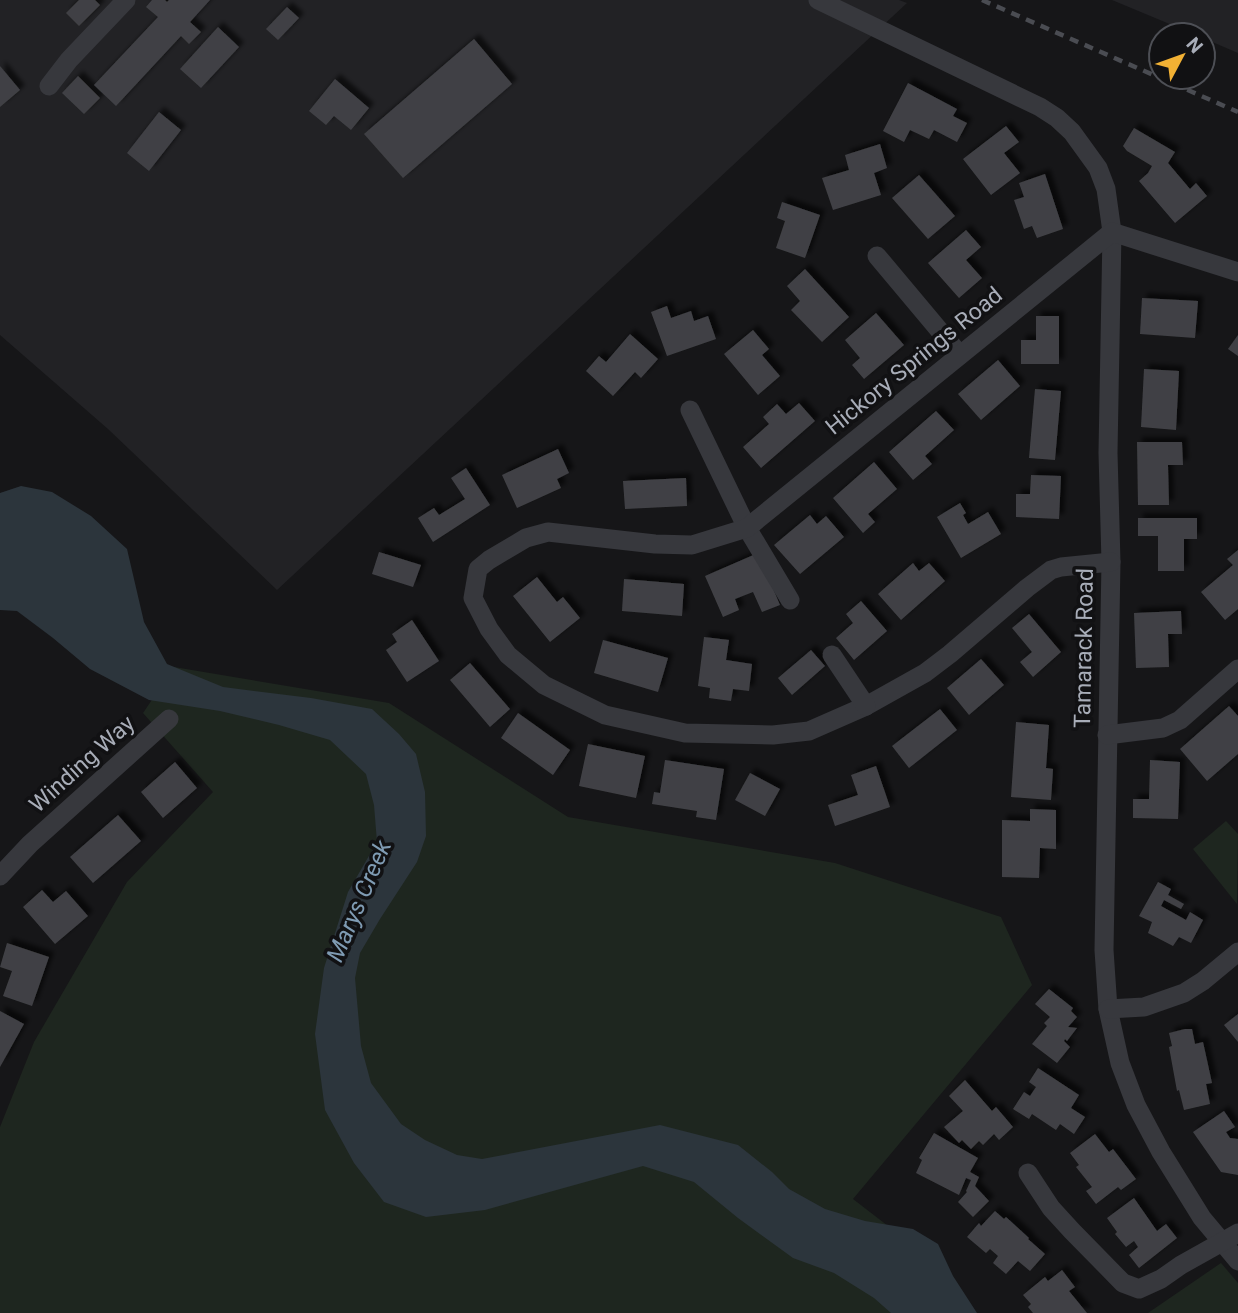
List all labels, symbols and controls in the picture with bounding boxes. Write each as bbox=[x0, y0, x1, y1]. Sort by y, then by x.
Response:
north arrow bbox=[1147, 21, 1217, 91]
text: N bbox=[1181, 33, 1208, 58]
street label: Hickory Springs Road bbox=[820, 281, 1008, 441]
street label: Tamarack Road bbox=[1069, 568, 1099, 728]
street label: Winding Way bbox=[24, 710, 140, 818]
water label: Marys Creek bbox=[321, 835, 398, 966]

